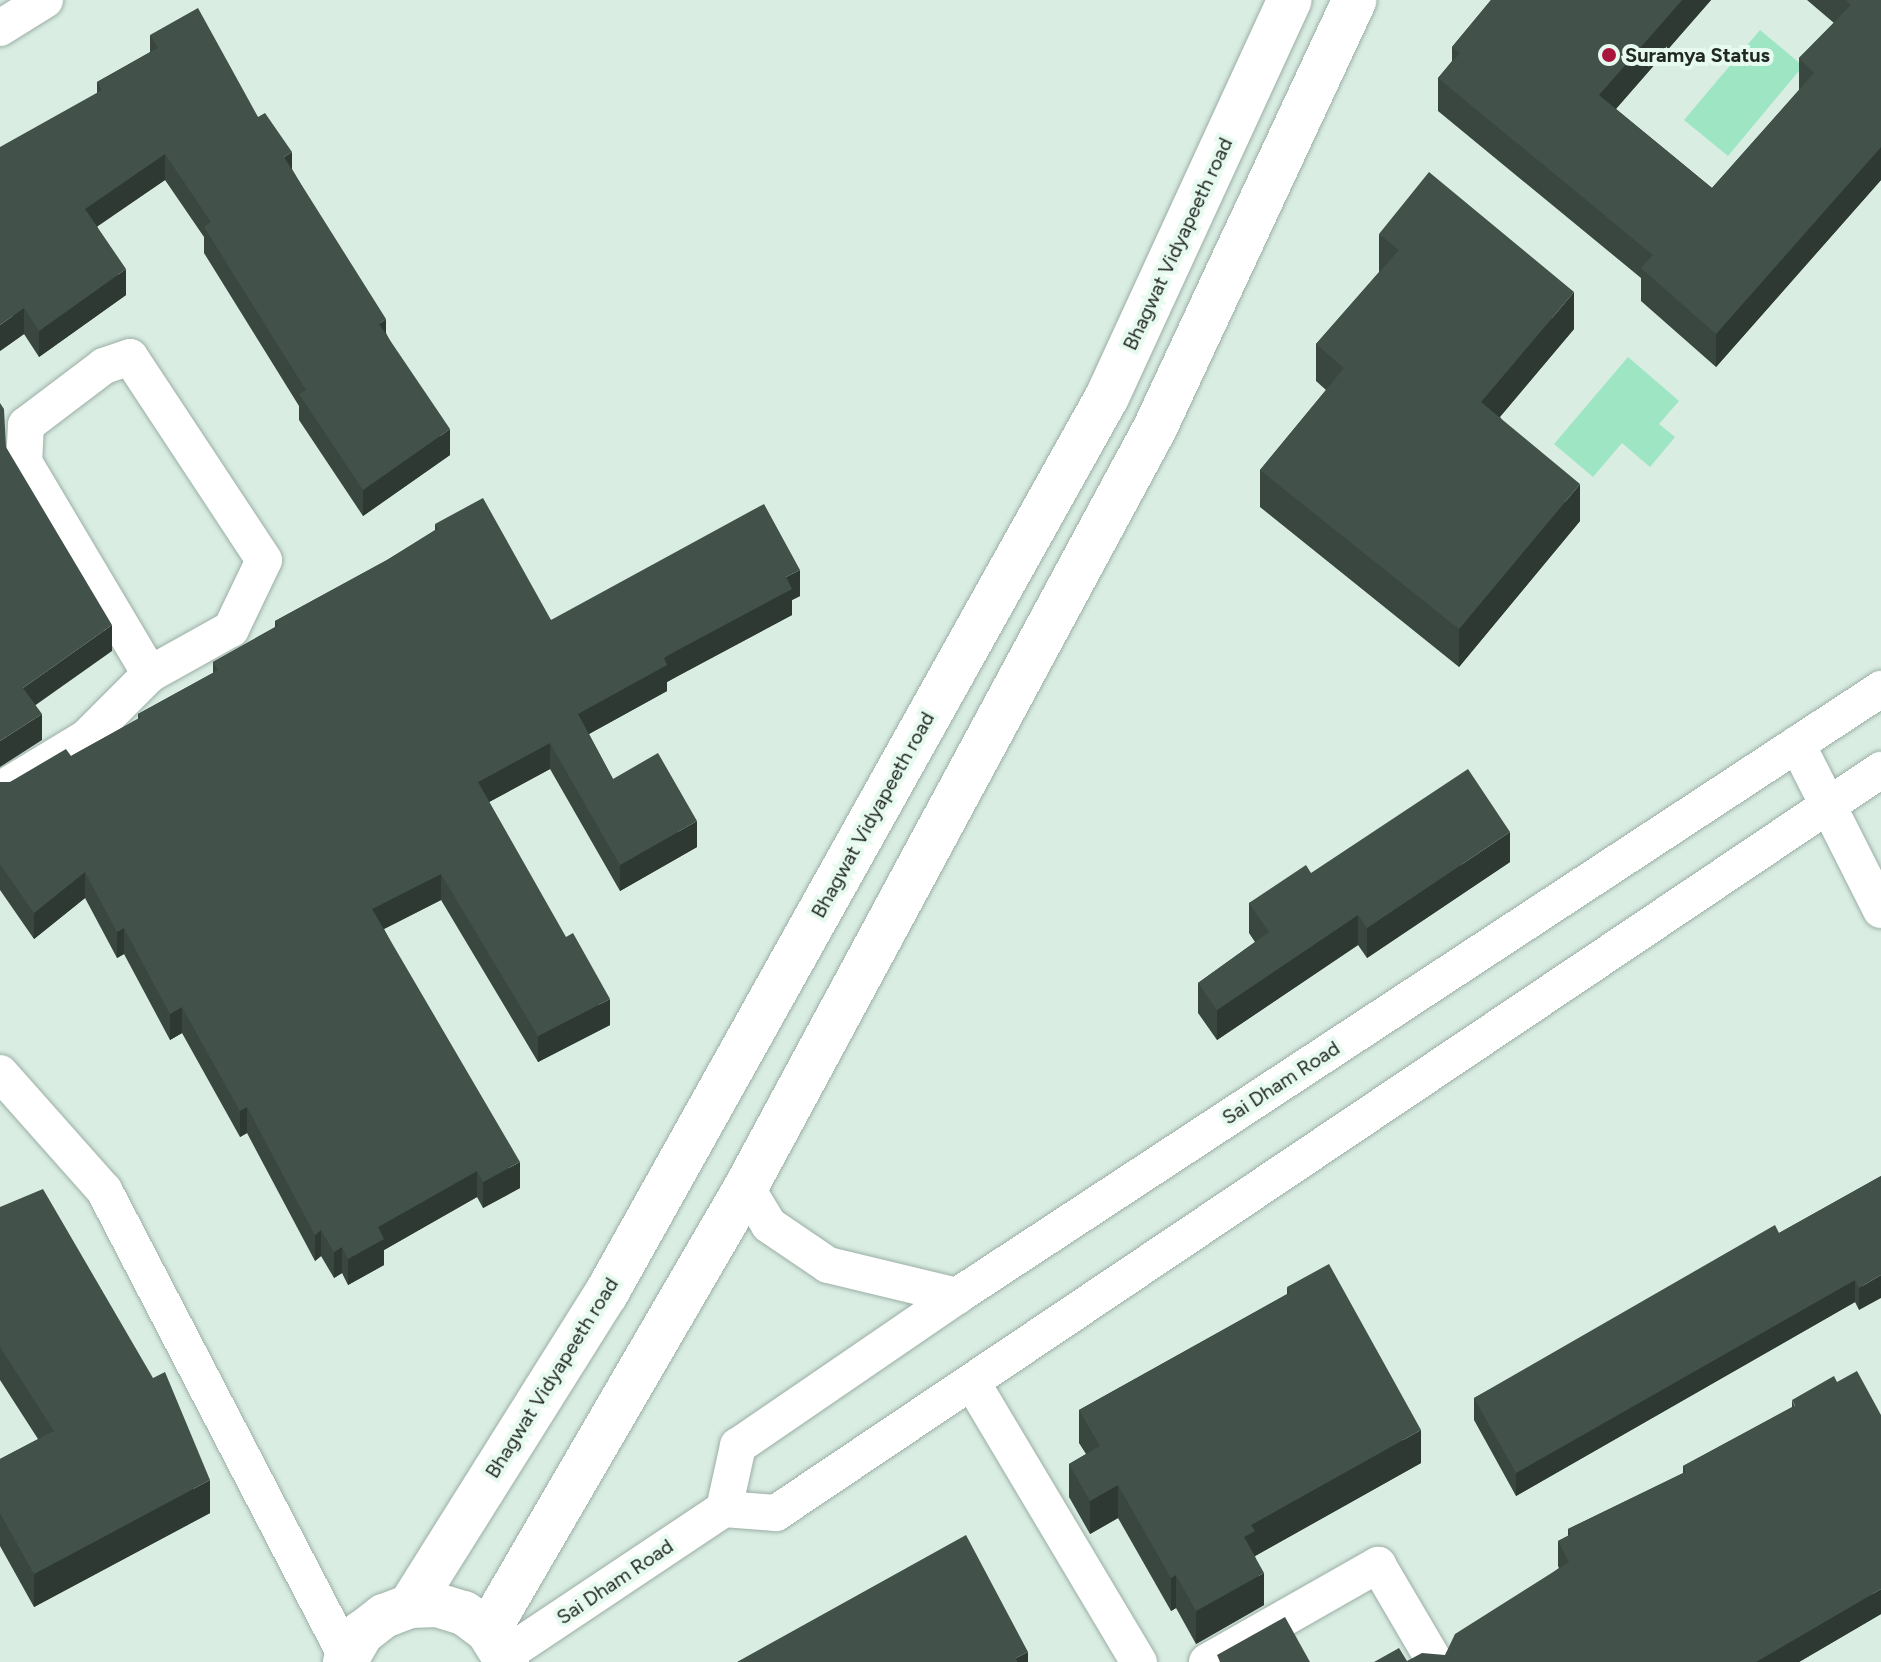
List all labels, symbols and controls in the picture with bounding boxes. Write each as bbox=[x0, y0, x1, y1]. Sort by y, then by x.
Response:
place label: Suramya Status bbox=[1625, 43, 1770, 67]
marker: Suramya Status bbox=[1600, 46, 1618, 64]
street label: Bhagwat Vidyapeeth road bbox=[1118, 134, 1238, 354]
street label: Bhagwat Vidyapeeth road bbox=[806, 708, 940, 922]
street label: Sai Dham Road bbox=[1218, 1036, 1344, 1130]
street label: Bhagwat Vidyapeeth road bbox=[480, 1273, 624, 1483]
street label: Sai Dham Road bbox=[552, 1534, 678, 1630]

